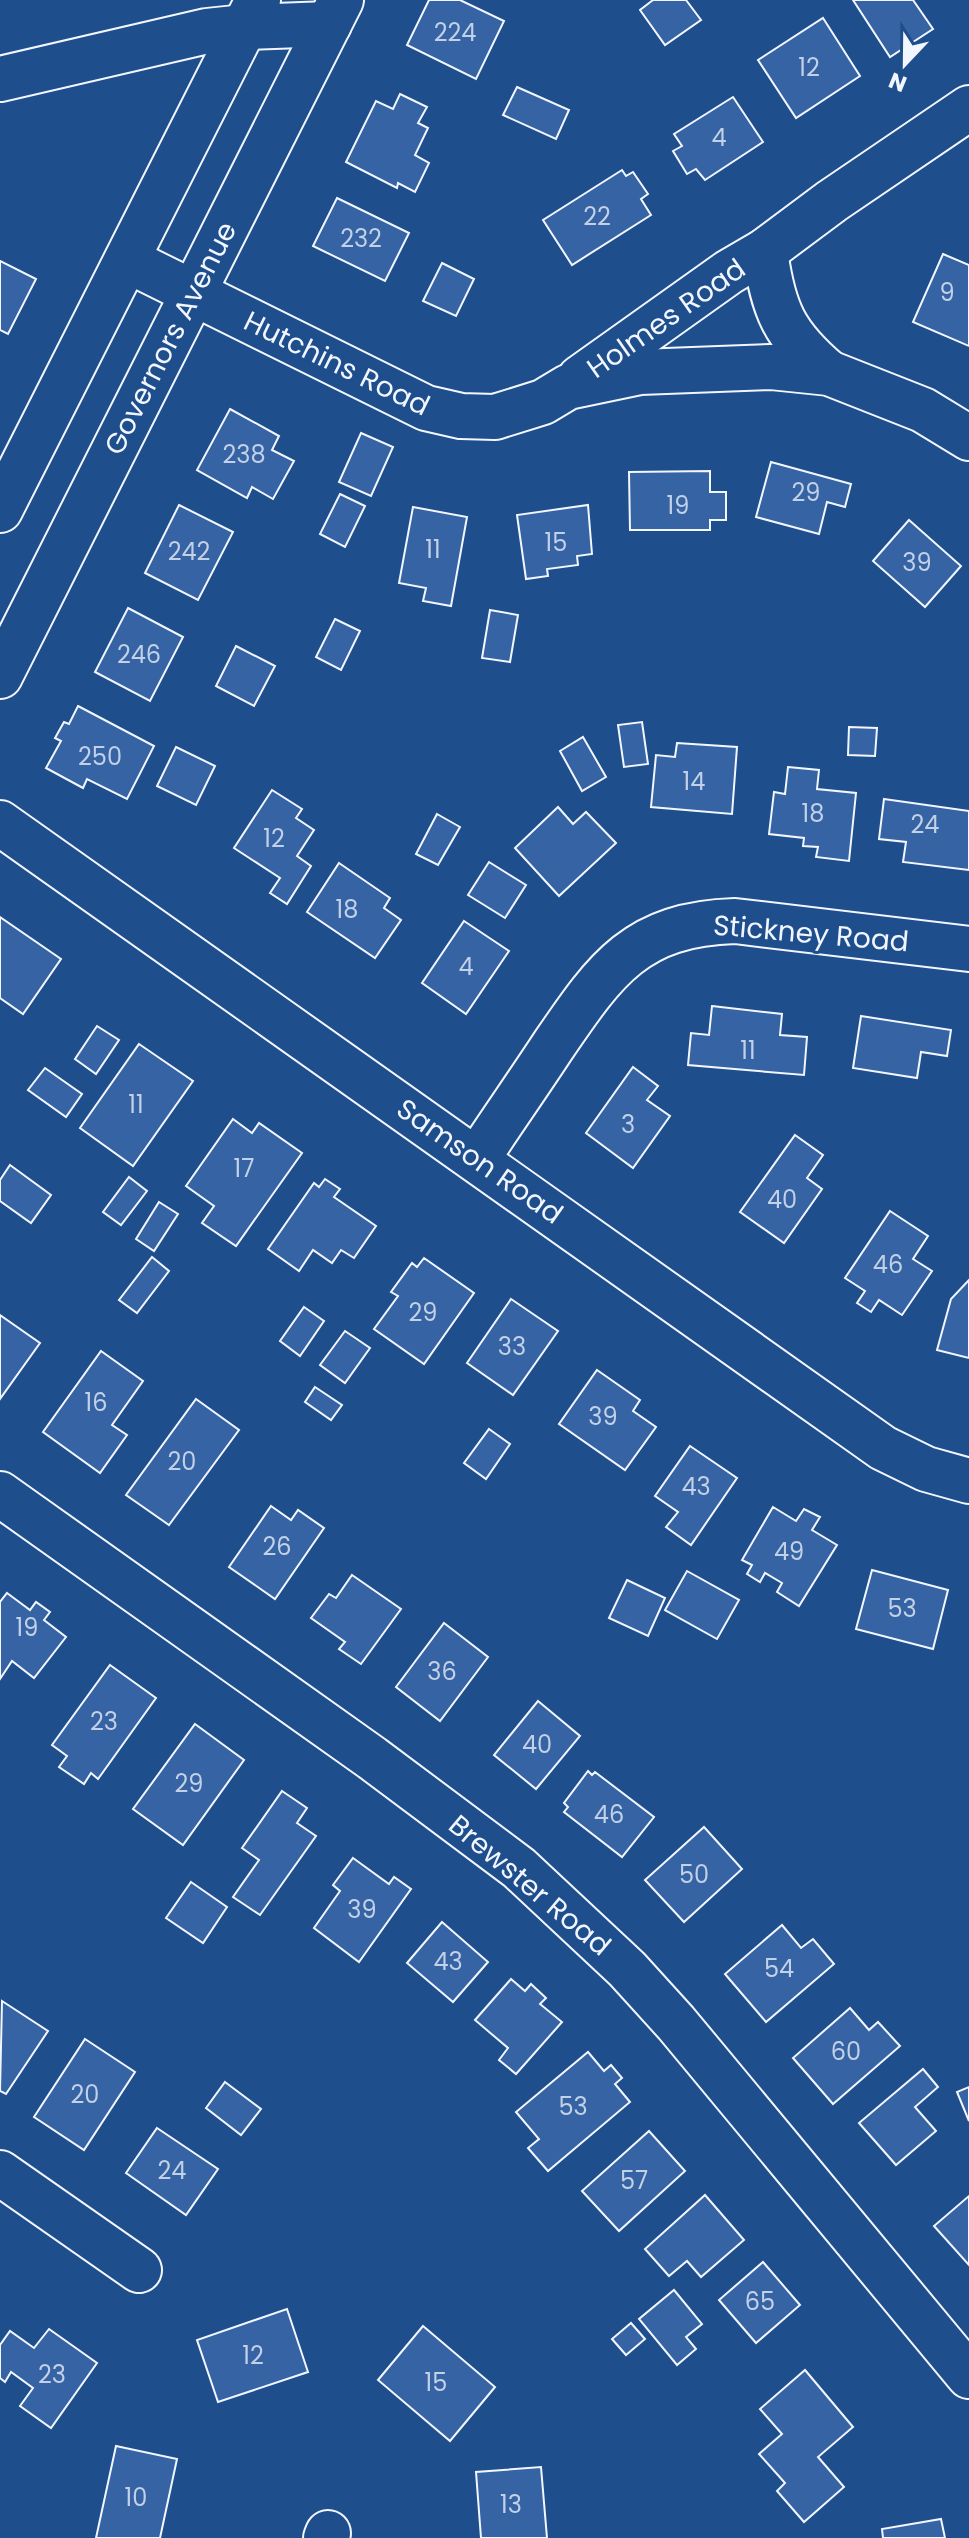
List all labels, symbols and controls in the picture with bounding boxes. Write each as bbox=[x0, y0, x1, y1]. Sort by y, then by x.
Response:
house number: 224 bbox=[434, 16, 476, 49]
north arrow bbox=[865, 24, 945, 104]
house number: 12 bbox=[798, 51, 820, 84]
text: N bbox=[884, 65, 911, 100]
house number: 4 bbox=[711, 121, 727, 154]
house number: 22 bbox=[583, 200, 611, 233]
street label: Governors Avenue bbox=[95, 215, 246, 461]
house number: 232 bbox=[340, 222, 382, 255]
street label: Holmes Road bbox=[579, 249, 753, 388]
house number: 9 bbox=[939, 276, 955, 309]
street label: Hutchins Road bbox=[237, 302, 436, 425]
house number: 238 bbox=[222, 438, 266, 471]
house number: 29 bbox=[792, 476, 820, 509]
house number: 19 bbox=[667, 489, 689, 522]
house number: 15 bbox=[545, 526, 567, 559]
house number: 11 bbox=[425, 533, 441, 566]
house number: 242 bbox=[168, 535, 210, 568]
house number: 39 bbox=[902, 546, 932, 579]
house number: 246 bbox=[117, 638, 161, 671]
house number: 250 bbox=[78, 740, 122, 773]
house number: 14 bbox=[683, 765, 705, 798]
house number: 18 bbox=[802, 797, 824, 830]
house number: 24 bbox=[911, 808, 939, 841]
house number: 12 bbox=[263, 822, 285, 855]
house number: 18 bbox=[336, 893, 358, 926]
street label: Stickney Road bbox=[711, 906, 910, 961]
house number: 4 bbox=[458, 950, 474, 983]
house number: 11 bbox=[740, 1034, 756, 1067]
house number: 11 bbox=[128, 1088, 144, 1121]
street label: Samson Road bbox=[389, 1090, 571, 1233]
house number: 3 bbox=[621, 1108, 635, 1141]
house number: 17 bbox=[234, 1152, 254, 1185]
house number: 40 bbox=[767, 1183, 797, 1216]
house number: 46 bbox=[873, 1248, 903, 1281]
house number: 29 bbox=[409, 1296, 437, 1329]
house number: 33 bbox=[498, 1330, 526, 1363]
house number: 16 bbox=[85, 1386, 107, 1419]
house number: 39 bbox=[588, 1400, 618, 1433]
house number: 20 bbox=[168, 1445, 196, 1478]
house number: 43 bbox=[681, 1470, 711, 1503]
house number: 26 bbox=[262, 1530, 292, 1563]
house number: 49 bbox=[774, 1535, 804, 1568]
house number: 53 bbox=[887, 1592, 917, 1625]
house number: 19 bbox=[16, 1611, 38, 1644]
house number: 36 bbox=[427, 1655, 457, 1688]
house number: 23 bbox=[90, 1705, 118, 1738]
house number: 40 bbox=[522, 1728, 552, 1761]
house number: 29 bbox=[175, 1767, 203, 1800]
house number: 46 bbox=[594, 1798, 624, 1831]
street label: Brewster Road bbox=[440, 1806, 619, 1965]
house number: 50 bbox=[679, 1858, 709, 1891]
house number: 39 bbox=[347, 1893, 377, 1926]
house number: 43 bbox=[433, 1945, 463, 1978]
house number: 54 bbox=[764, 1952, 794, 1985]
house number: 60 bbox=[831, 2035, 861, 2068]
house number: 20 bbox=[71, 2078, 99, 2111]
house number: 53 bbox=[558, 2090, 588, 2123]
house number: 24 bbox=[158, 2154, 186, 2187]
house number: 57 bbox=[620, 2164, 648, 2197]
house number: 65 bbox=[745, 2285, 775, 2318]
house number: 12 bbox=[242, 2339, 264, 2372]
house number: 23 bbox=[38, 2358, 66, 2391]
house number: 15 bbox=[425, 2366, 447, 2399]
house number: 10 bbox=[125, 2481, 147, 2514]
house number: 13 bbox=[500, 2488, 522, 2521]

